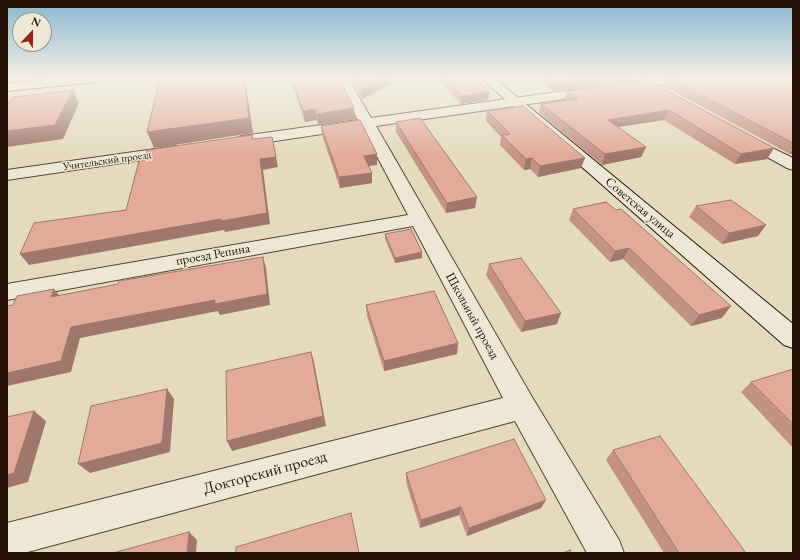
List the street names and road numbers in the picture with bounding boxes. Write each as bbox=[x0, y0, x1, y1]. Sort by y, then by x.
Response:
street label: Учительский проезд bbox=[62, 148, 152, 174]
street label: Советская улица bbox=[602, 174, 678, 242]
street label: проезд Репина bbox=[175, 241, 251, 269]
street label: Школьный проезд bbox=[442, 270, 502, 362]
street label: Докторский проезд bbox=[201, 447, 329, 499]

